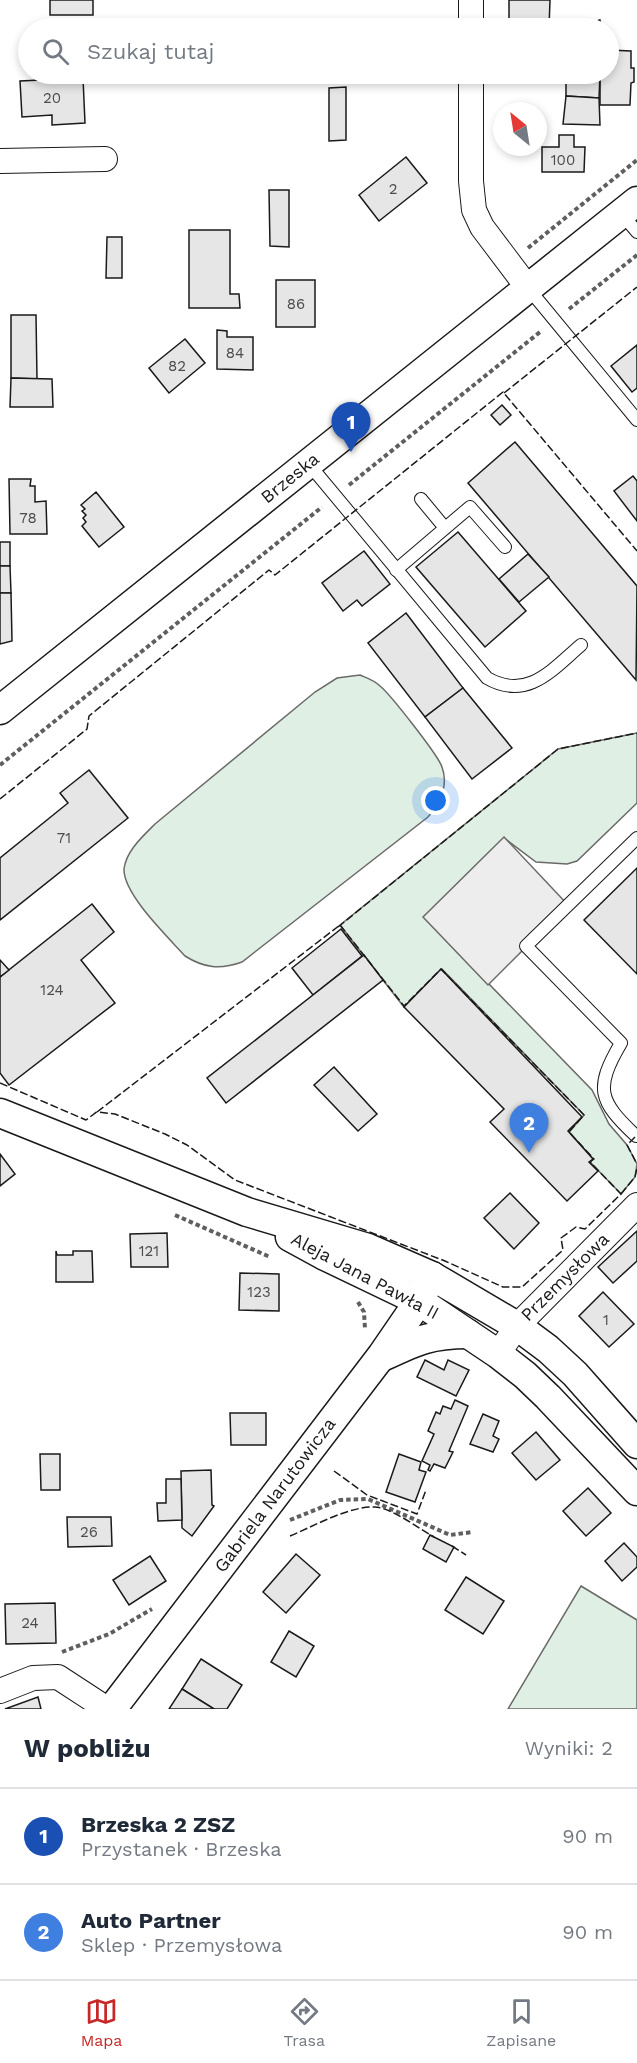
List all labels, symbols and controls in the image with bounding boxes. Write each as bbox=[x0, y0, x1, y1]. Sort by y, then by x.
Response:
search box bbox=[18, 18, 619, 84]
icon: search bbox=[39, 35, 72, 68]
text: Szukaj tutaj bbox=[87, 39, 214, 64]
house number: 20 bbox=[43, 89, 61, 107]
north arrow bbox=[493, 102, 547, 156]
house number: 100 bbox=[551, 151, 575, 169]
house number: 2 bbox=[389, 180, 397, 198]
house number: 86 bbox=[287, 295, 305, 313]
house number: 84 bbox=[226, 344, 244, 362]
house number: 82 bbox=[168, 357, 186, 375]
pin: 1 bbox=[332, 402, 370, 452]
street label: Brzeska bbox=[256, 448, 323, 507]
house number: 78 bbox=[19, 509, 37, 527]
your location bbox=[421, 786, 450, 815]
house number: 71 bbox=[57, 829, 71, 847]
house number: 124 bbox=[40, 981, 64, 999]
pin: 2 bbox=[510, 1104, 548, 1153]
street label: Aleja Jana Pawła II bbox=[288, 1228, 443, 1323]
street label: Przemysłowa bbox=[516, 1228, 613, 1325]
house number: 121 bbox=[139, 1242, 159, 1260]
house number: 123 bbox=[247, 1283, 271, 1301]
house number: 1 bbox=[603, 1311, 609, 1329]
street label: Gabriela Narutowicza bbox=[210, 1413, 340, 1576]
house number: 26 bbox=[80, 1523, 98, 1541]
house number: 24 bbox=[21, 1614, 39, 1632]
text: W pobliżu bbox=[24, 1733, 151, 1763]
text: Wyniki: 2 bbox=[525, 1736, 613, 1760]
text: Brzeska 2 ZSZ bbox=[81, 1812, 235, 1837]
text: 1 bbox=[39, 1824, 48, 1848]
text: 90 m bbox=[562, 1824, 613, 1848]
text: Przystanek · Brzeska bbox=[81, 1837, 282, 1861]
text: Auto Partner bbox=[81, 1908, 221, 1933]
text: 2 bbox=[38, 1920, 49, 1944]
text: 90 m bbox=[562, 1920, 613, 1944]
text: Sklep · Przemysłowa bbox=[81, 1933, 282, 1957]
tab: Mapa bbox=[81, 1995, 122, 2050]
tab: Trasa bbox=[284, 1995, 325, 2050]
tab: Zapisane bbox=[486, 1995, 556, 2050]

